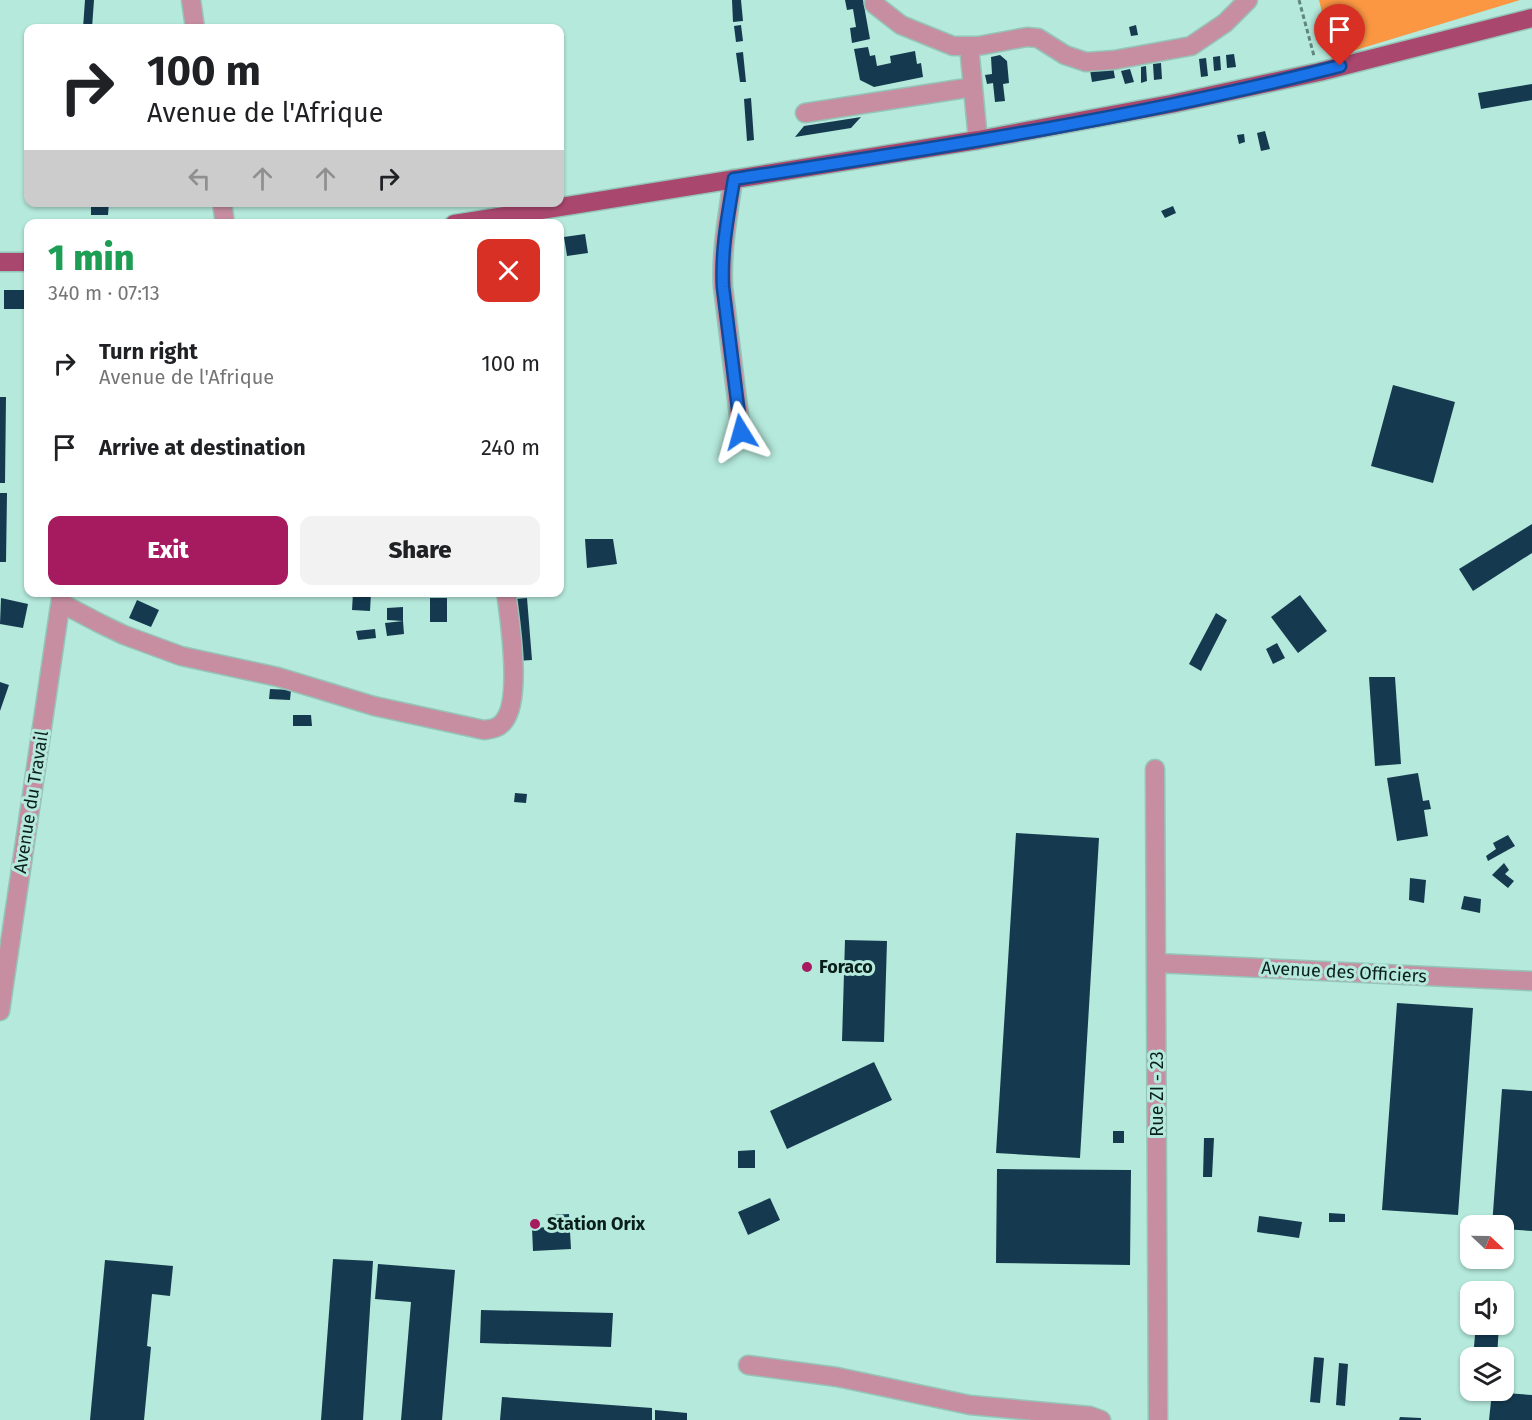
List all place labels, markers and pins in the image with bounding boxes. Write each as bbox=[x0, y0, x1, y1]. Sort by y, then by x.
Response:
pin bbox=[1314, 4, 1365, 66]
place label: Foraco bbox=[819, 956, 873, 978]
marker: Foraco bbox=[800, 960, 814, 974]
place label: Station Orix bbox=[547, 1213, 646, 1235]
marker: Station Orix bbox=[528, 1217, 542, 1231]

